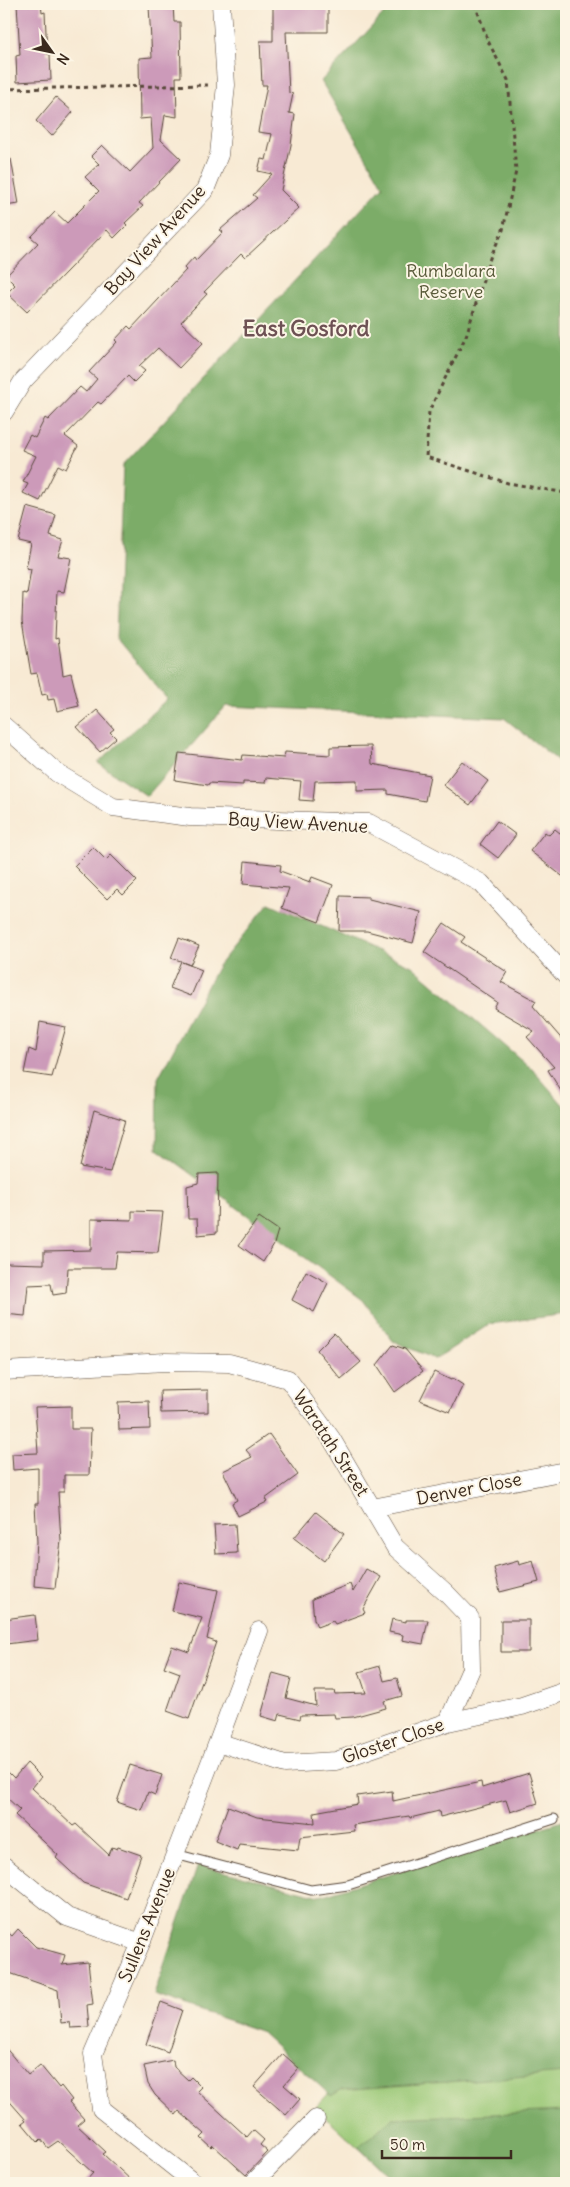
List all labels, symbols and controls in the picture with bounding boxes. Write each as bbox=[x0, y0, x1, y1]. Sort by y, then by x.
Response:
north arrow bbox=[28, 28, 78, 78]
text: N bbox=[53, 50, 73, 68]
street label: Bay View Avenue bbox=[99, 180, 210, 299]
park label: Rumbalara Reserve bbox=[406, 259, 496, 303]
district label: East Gosford bbox=[242, 314, 370, 342]
street label: Bay View Avenue bbox=[227, 807, 369, 838]
street label: Waratah Street bbox=[288, 1385, 374, 1500]
street label: Denver Close bbox=[414, 1467, 523, 1510]
street label: Gloster Close bbox=[339, 1712, 447, 1769]
street label: Sullens Avenue bbox=[113, 1864, 180, 1985]
scale bar bbox=[382, 2127, 511, 2159]
text: 50 m bbox=[390, 2135, 425, 2154]

